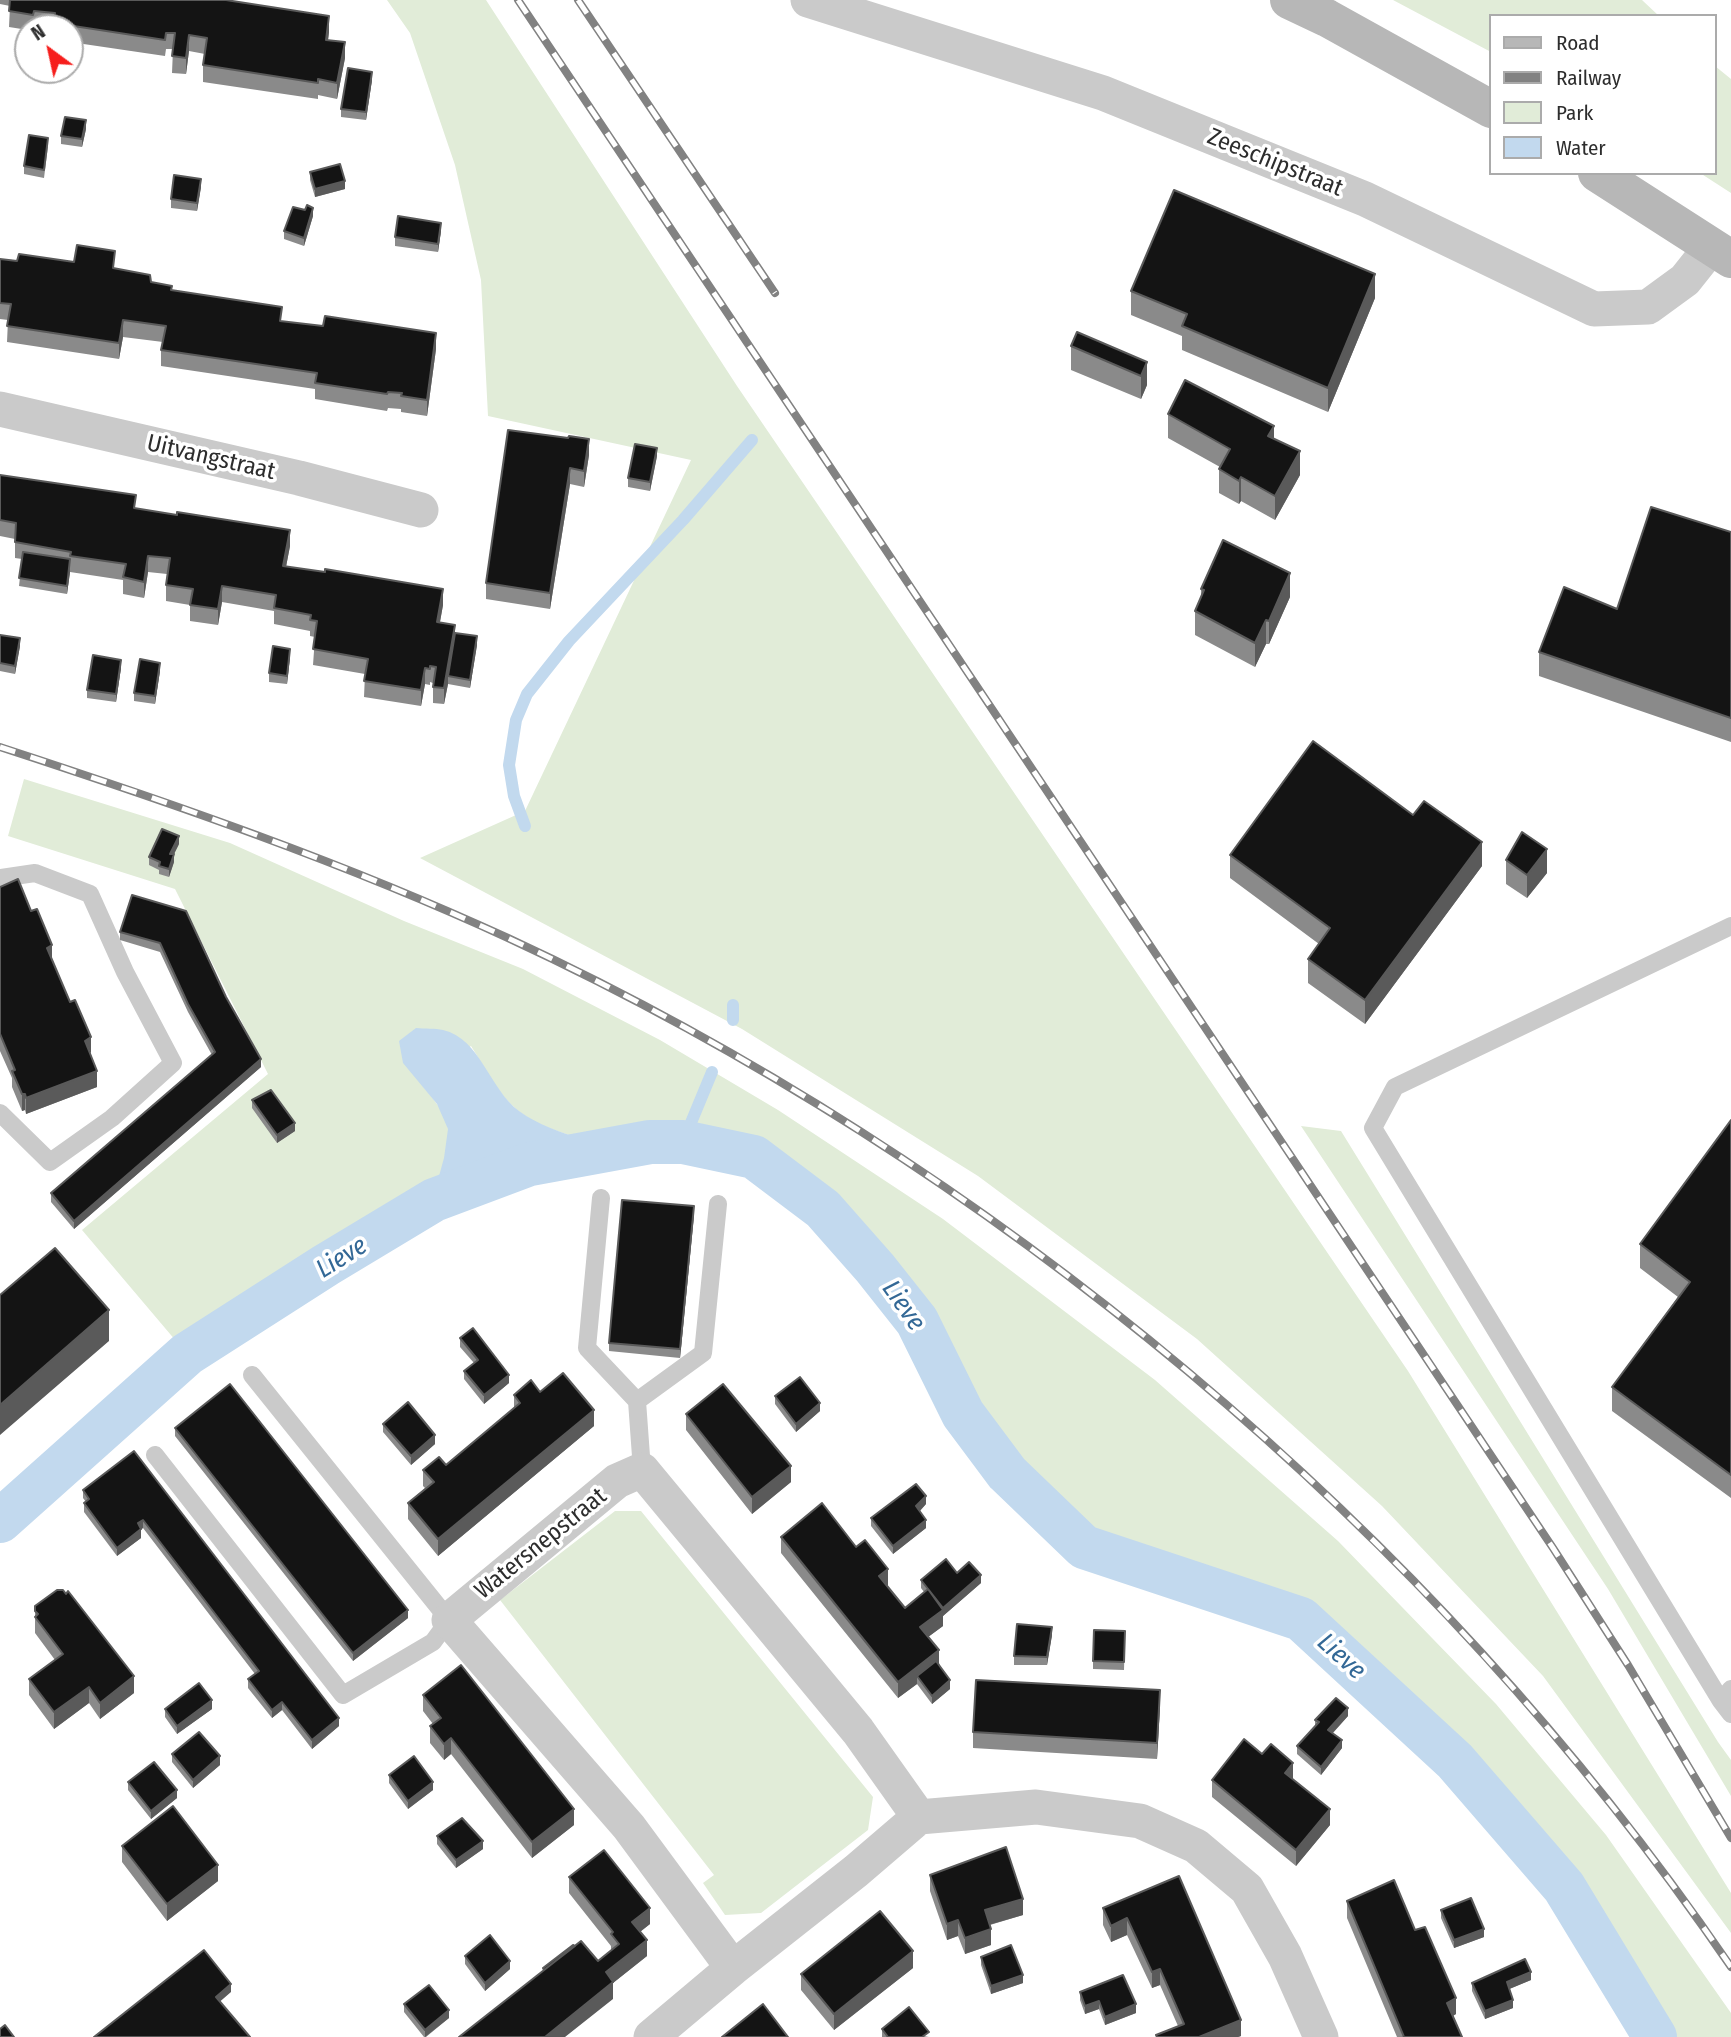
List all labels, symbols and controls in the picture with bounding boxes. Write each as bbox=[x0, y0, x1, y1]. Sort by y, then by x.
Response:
north arrow bbox=[14, 14, 84, 84]
legend bbox=[1490, 14, 1717, 175]
text: N bbox=[27, 20, 49, 45]
text: Road bbox=[1556, 30, 1600, 56]
text: Railway bbox=[1556, 65, 1621, 91]
text: Park bbox=[1556, 100, 1593, 126]
street label: Zeeschipstraat bbox=[1203, 123, 1347, 203]
text: Water bbox=[1556, 135, 1606, 161]
street label: Uitvangstraat bbox=[144, 429, 278, 487]
water label: Lieve bbox=[311, 1230, 373, 1286]
water label: Lieve bbox=[875, 1275, 931, 1337]
street label: Watersnepstraat bbox=[469, 1482, 613, 1606]
water label: Lieve bbox=[1311, 1627, 1371, 1687]

